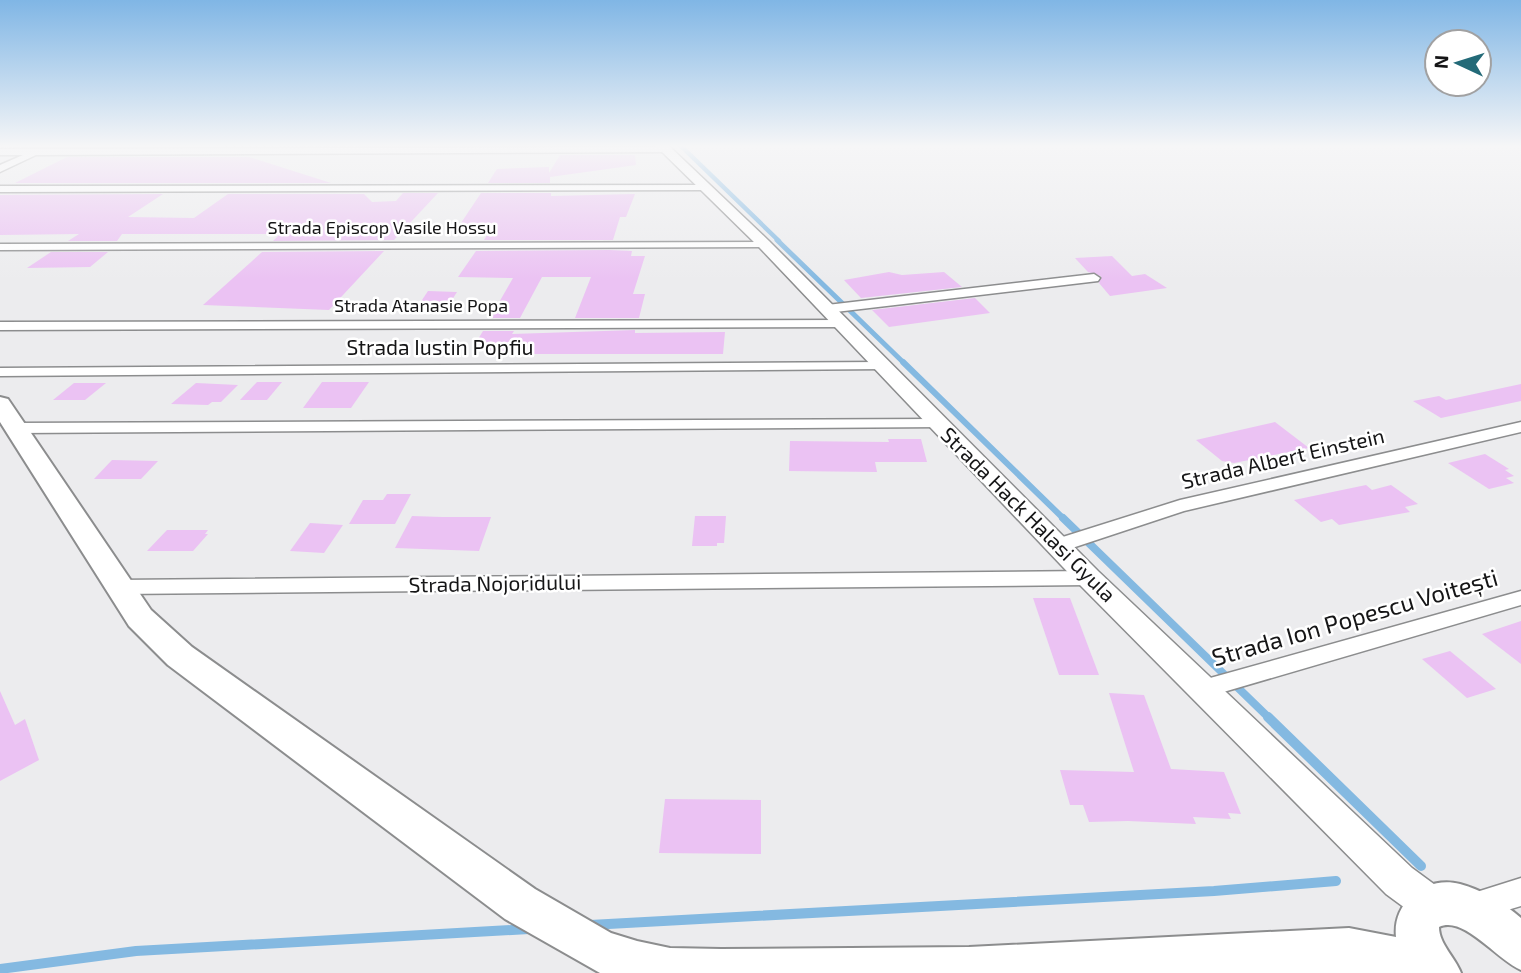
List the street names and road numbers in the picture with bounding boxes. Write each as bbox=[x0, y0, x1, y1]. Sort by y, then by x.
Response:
street label: Strada Episcop Vasile Hossu bbox=[268, 216, 496, 238]
street label: Strada Atanasie Popa bbox=[334, 294, 508, 316]
street label: Strada Iustin Popfiu bbox=[346, 334, 534, 359]
street label: Strada Hack Halasi Gyula bbox=[937, 421, 1122, 606]
street label: Strada Albert Einstein bbox=[1179, 422, 1387, 493]
street label: Strada Ion Popescu Voitești bbox=[1208, 562, 1502, 673]
street label: Strada Nojoridului bbox=[408, 568, 582, 598]

